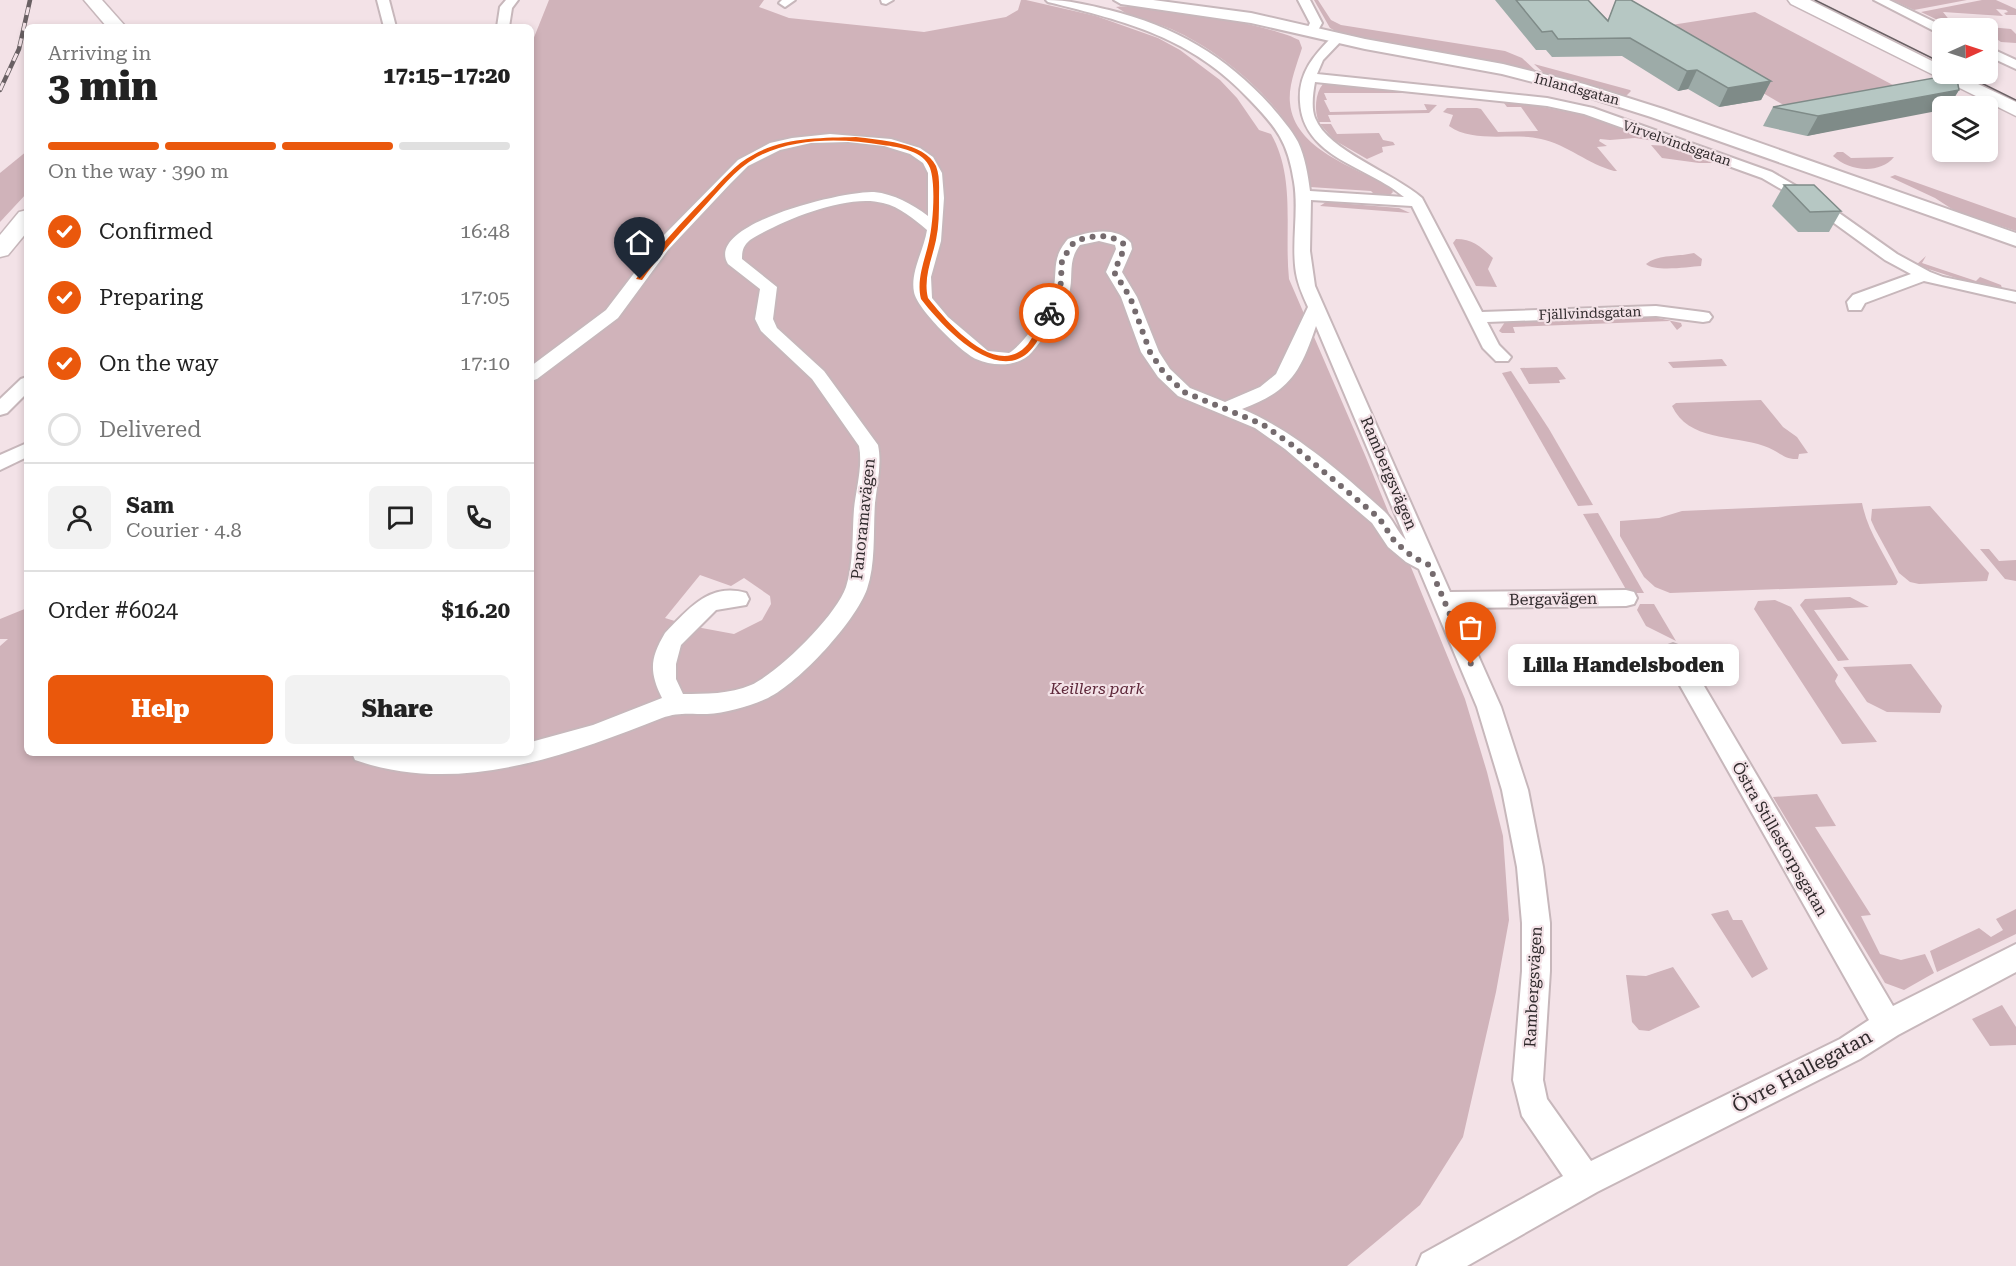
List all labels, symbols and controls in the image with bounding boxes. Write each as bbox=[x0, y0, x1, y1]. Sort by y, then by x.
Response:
north arrow bbox=[1932, 18, 1998, 84]
map controls bbox=[1932, 18, 1998, 162]
text: Arriving in bbox=[48, 41, 151, 65]
text: 17:15–17:20 bbox=[383, 63, 510, 88]
text: 3 min bbox=[48, 64, 158, 110]
street label: Inlandsgatan bbox=[1533, 70, 1621, 108]
button: layers bbox=[1932, 96, 1998, 162]
street label: Virvelvindsgatan bbox=[1620, 117, 1734, 169]
text: On the way · 390 m bbox=[48, 159, 229, 183]
icon: check bbox=[48, 215, 81, 248]
pin bbox=[614, 217, 665, 279]
text: Confirmed bbox=[99, 219, 213, 244]
text: 16:48 bbox=[460, 219, 510, 243]
icon: home bbox=[623, 226, 656, 259]
icon: check bbox=[48, 281, 81, 314]
courier bbox=[1019, 283, 1079, 343]
text: Preparing bbox=[99, 285, 203, 310]
text: 17:05 bbox=[460, 285, 510, 309]
icon: bike bbox=[1033, 297, 1066, 330]
street label: Fjällvindsgatan bbox=[1538, 303, 1642, 323]
icon: check bbox=[48, 347, 81, 380]
text: On the way bbox=[99, 351, 219, 376]
text: 17:10 bbox=[460, 351, 510, 375]
street label: Rambergsvägen bbox=[1357, 413, 1421, 533]
text: Delivered bbox=[99, 417, 201, 442]
street label: Panoramavägen bbox=[847, 457, 879, 581]
button: person bbox=[48, 486, 111, 549]
button: chat bbox=[369, 486, 432, 549]
button: phone bbox=[447, 486, 510, 549]
text: Sam bbox=[126, 493, 174, 518]
text: Courier · 4.8 bbox=[126, 518, 242, 542]
street label: Bergavägen bbox=[1509, 589, 1597, 609]
text: Order #6024 bbox=[48, 598, 178, 623]
text: $16.20 bbox=[441, 598, 510, 623]
pin bbox=[1445, 602, 1496, 664]
icon: bag bbox=[1454, 611, 1487, 644]
callout: Lilla Handelsboden bbox=[1507, 643, 1738, 685]
text: Lilla Handelsboden bbox=[1523, 653, 1724, 677]
button: Help bbox=[48, 675, 273, 744]
button: Share bbox=[285, 675, 510, 744]
park label: Keillers park bbox=[1049, 679, 1144, 698]
street label: Östra Stillestorpsgatan bbox=[1728, 758, 1832, 920]
street label: Rambergsvägen bbox=[1520, 926, 1546, 1048]
street label: Övre Hallegatan bbox=[1728, 1024, 1876, 1118]

